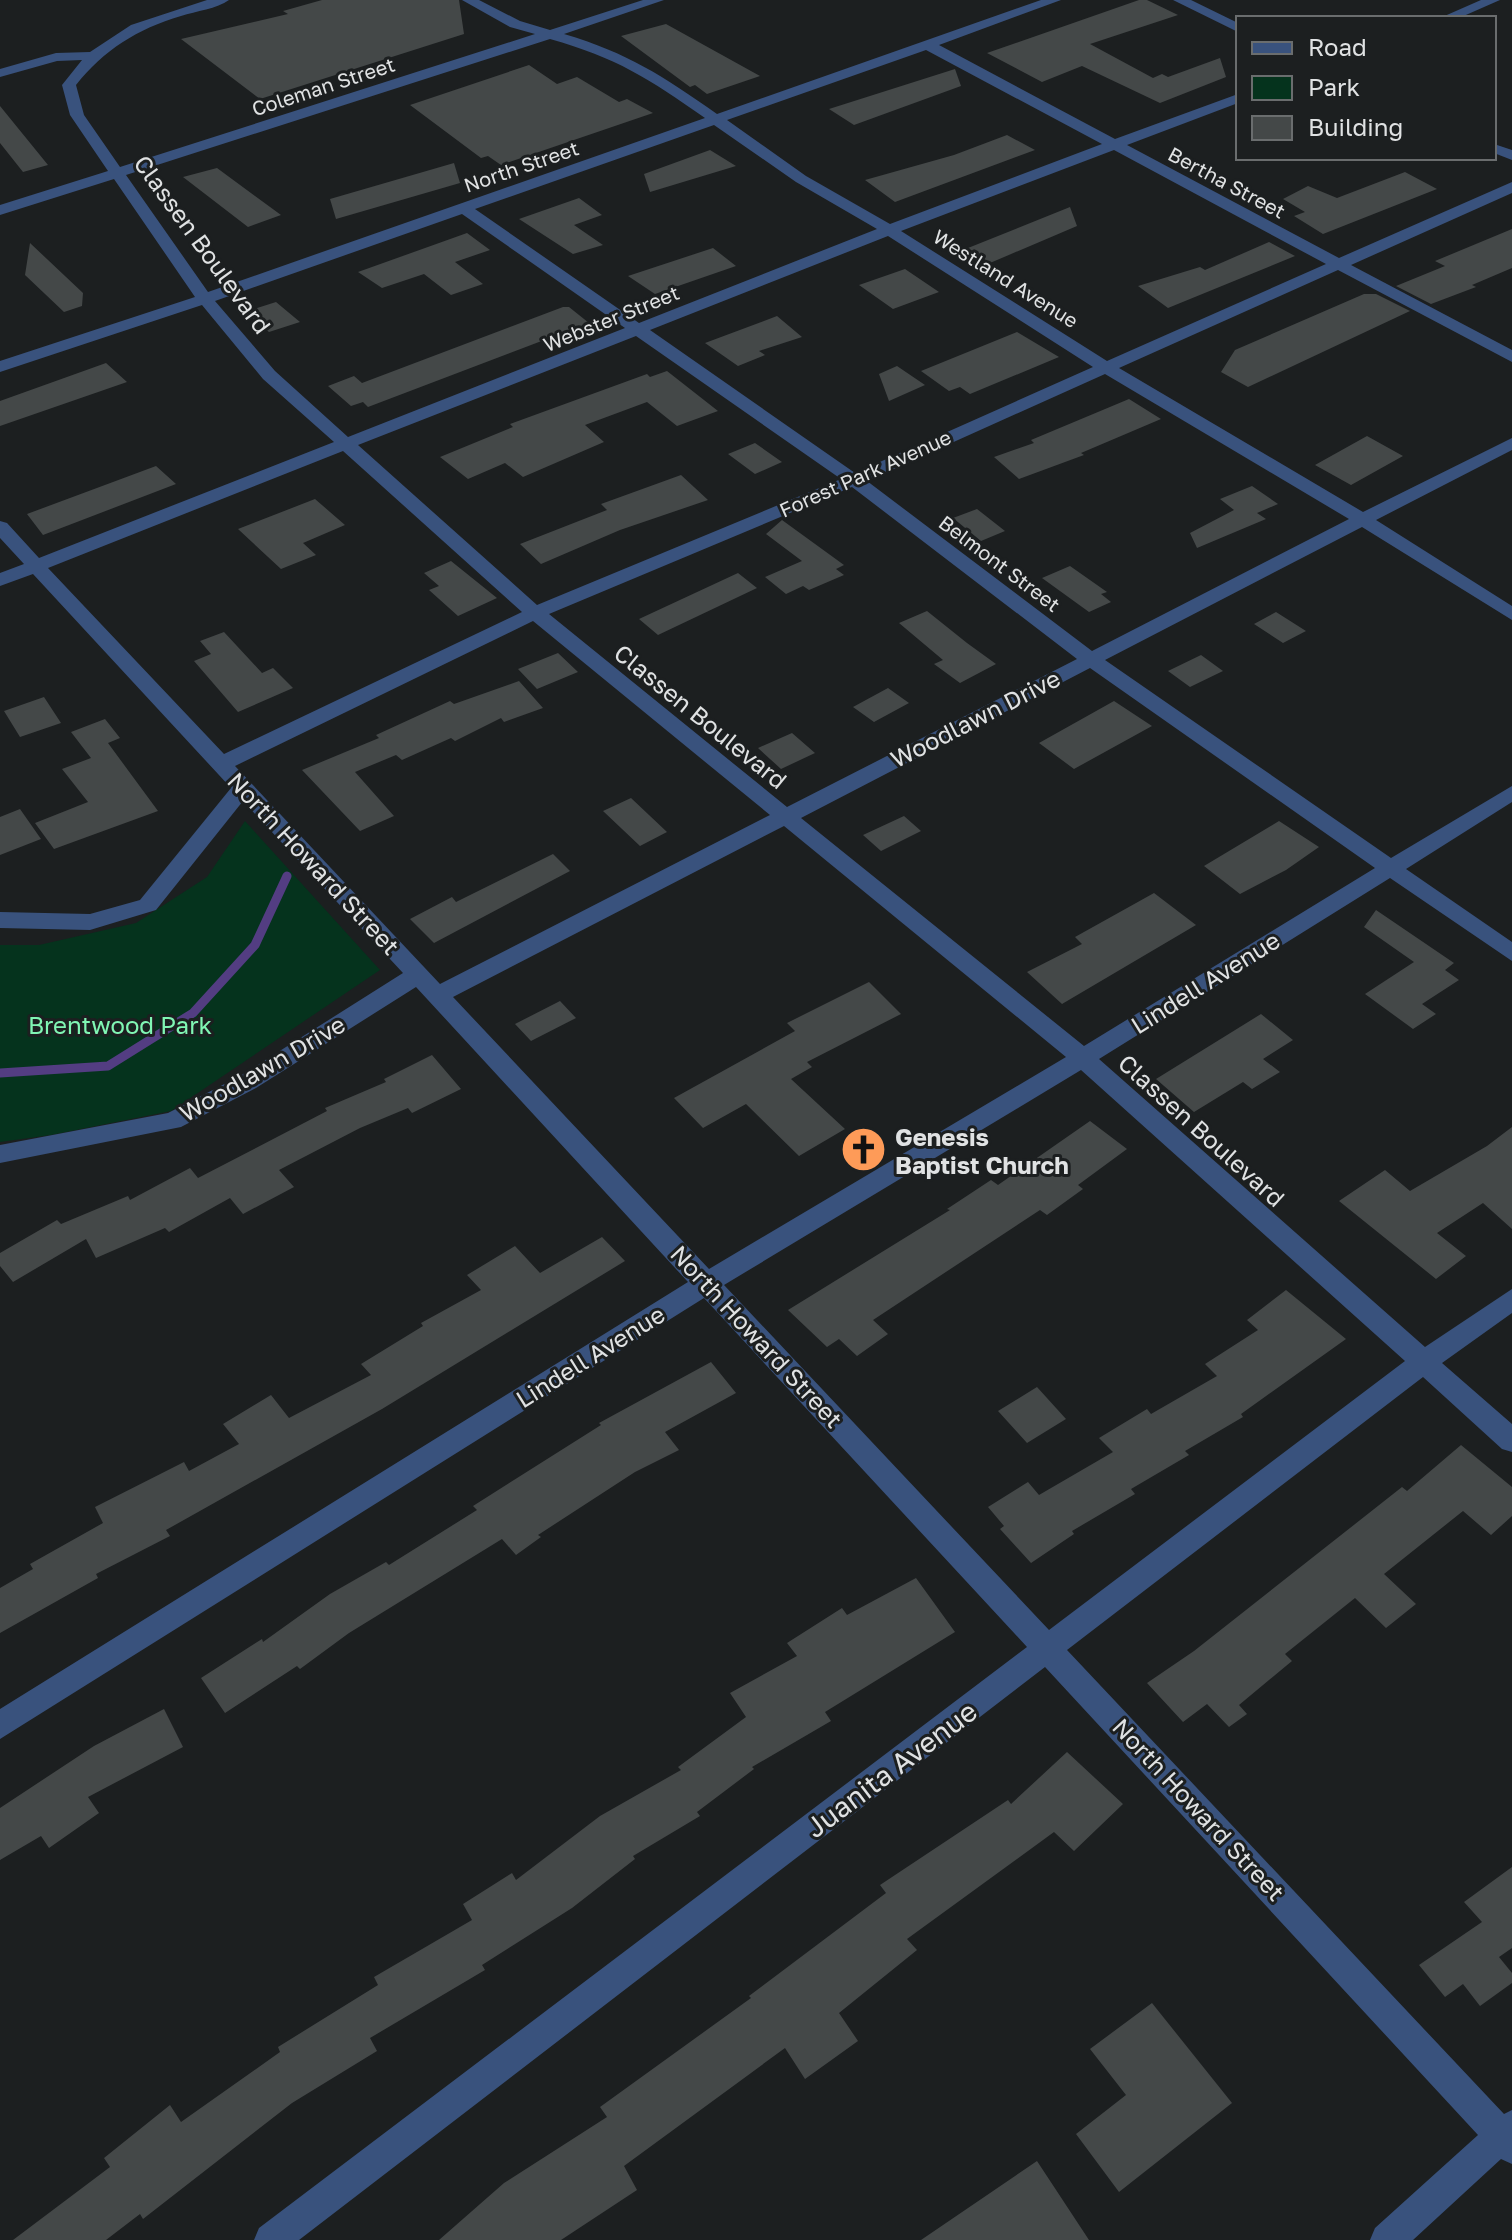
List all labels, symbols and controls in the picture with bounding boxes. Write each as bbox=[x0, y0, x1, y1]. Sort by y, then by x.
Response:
legend bbox=[1236, 16, 1496, 160]
text: Road bbox=[1308, 32, 1367, 61]
street label: Coleman Street bbox=[248, 52, 398, 120]
text: Park bbox=[1308, 72, 1360, 101]
text: Building bbox=[1308, 112, 1403, 141]
street label: North Street bbox=[460, 135, 582, 197]
street label: Bertha Street bbox=[1164, 141, 1290, 223]
street label: Classen Boulevard bbox=[128, 149, 278, 339]
street label: Westland Avenue bbox=[929, 224, 1083, 332]
street label: Webster Street bbox=[540, 280, 682, 356]
street label: Forest Park Avenue bbox=[775, 424, 955, 522]
street label: Belmont Street bbox=[935, 510, 1065, 616]
street label: Classen Boulevard bbox=[609, 637, 793, 795]
street label: Woodlawn Drive bbox=[885, 663, 1065, 773]
street label: North Howard Street bbox=[222, 766, 406, 960]
street label: Lindell Avenue bbox=[1125, 925, 1285, 1039]
street label: Woodlawn Drive bbox=[174, 1009, 350, 1127]
park label: Brentwood Park bbox=[28, 1010, 212, 1039]
street label: Classen Boulevard bbox=[1113, 1048, 1291, 1212]
place label: Genesis Baptist Church bbox=[895, 1122, 1069, 1179]
church icon: Genesis Baptist Church bbox=[840, 1126, 888, 1174]
street label: North Howard Street bbox=[665, 1239, 849, 1433]
street label: Lindell Avenue bbox=[510, 1299, 670, 1413]
street label: Juanita Avenue bbox=[799, 1694, 983, 1844]
street label: North Howard Street bbox=[1107, 1712, 1291, 1906]

